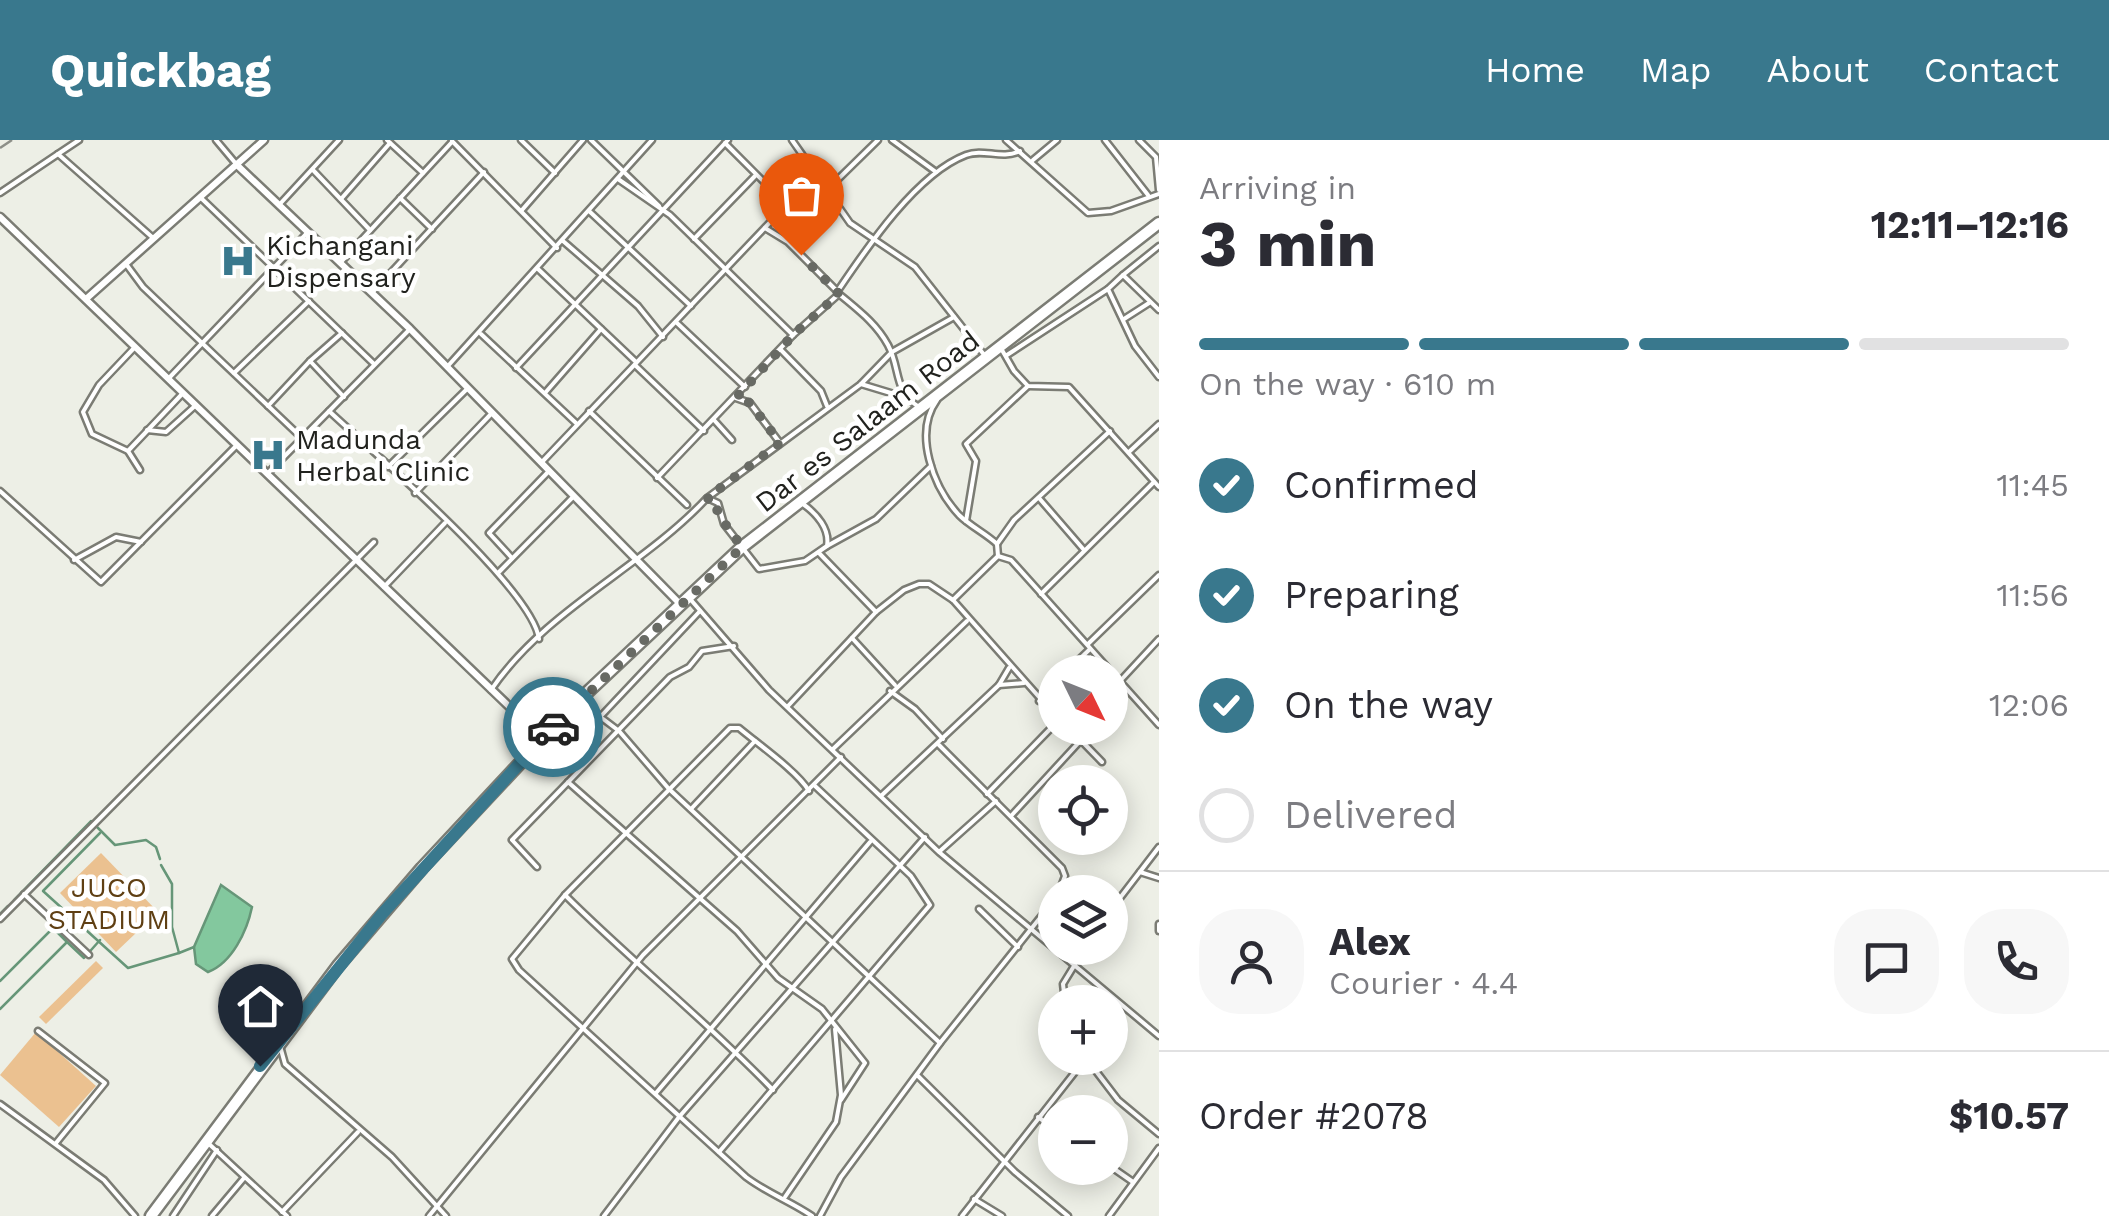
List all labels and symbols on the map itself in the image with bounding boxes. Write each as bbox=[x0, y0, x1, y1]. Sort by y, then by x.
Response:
pin bbox=[759, 153, 844, 256]
place label: Kichangani Dispensary bbox=[266, 229, 416, 294]
hospital icon: Kichangani Dispensary bbox=[219, 242, 257, 280]
street label: Dar es Salaam Road bbox=[749, 324, 986, 519]
place label: Madunda Herbal Clinic bbox=[296, 423, 470, 488]
hospital icon: Madunda Herbal Clinic bbox=[249, 436, 287, 474]
north arrow bbox=[1038, 655, 1128, 745]
courier bbox=[503, 677, 603, 777]
park label: JUCO STADIUM bbox=[48, 871, 170, 936]
pin bbox=[218, 964, 303, 1067]

